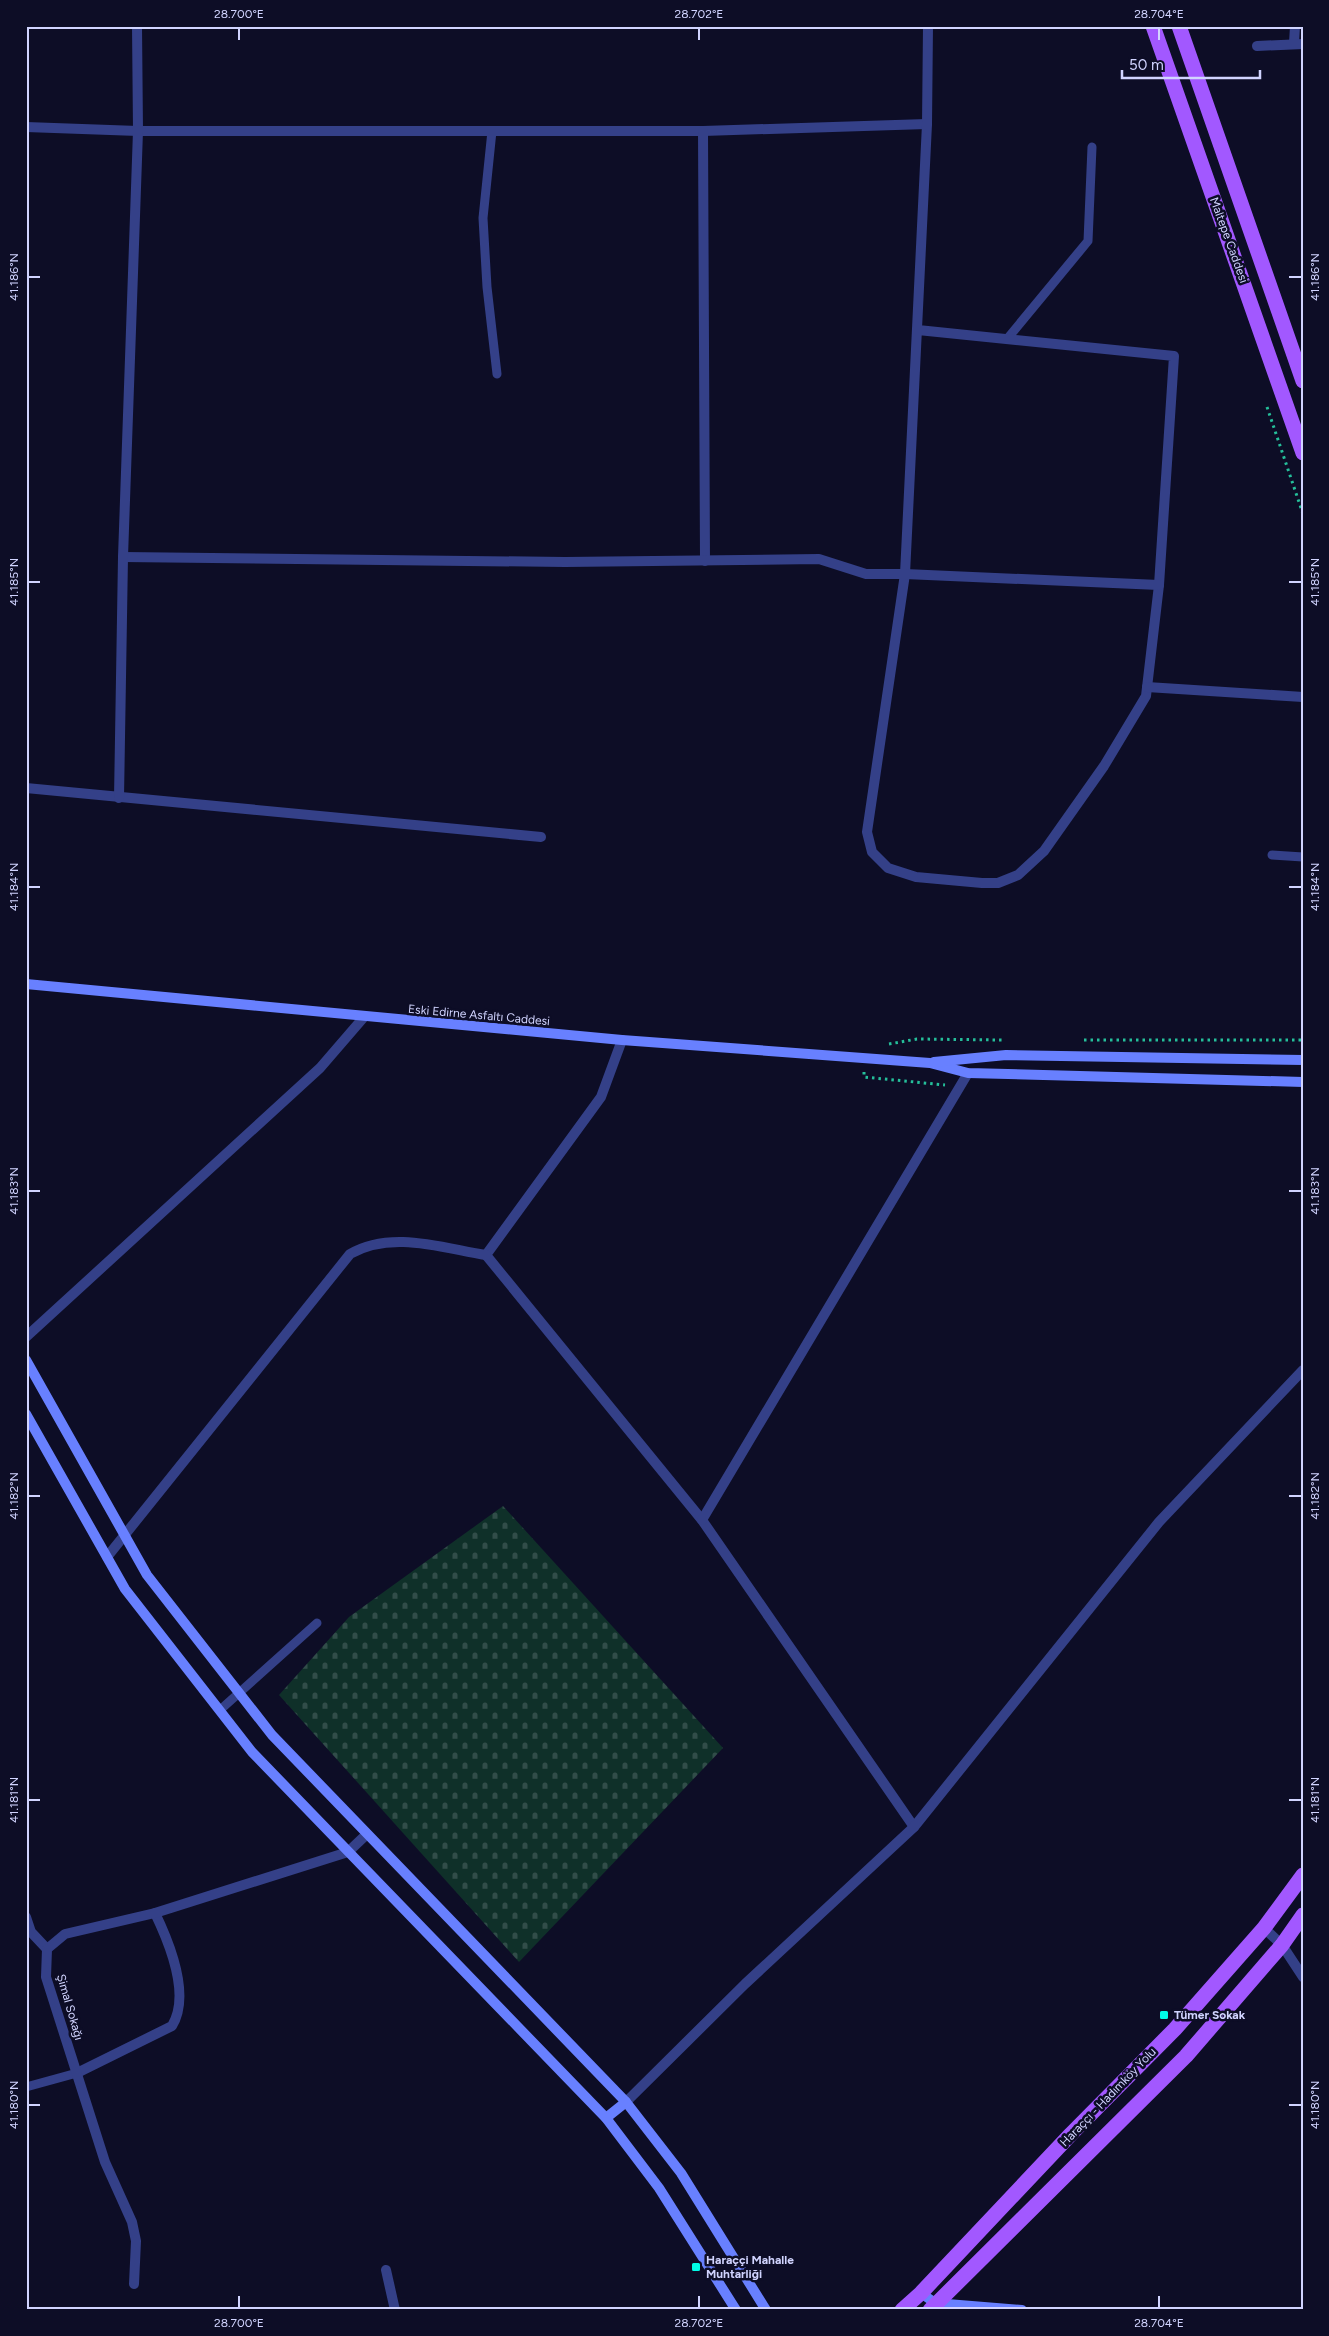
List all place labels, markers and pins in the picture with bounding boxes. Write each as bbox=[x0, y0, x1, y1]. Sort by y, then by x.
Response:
place label: Tümer Sokak bbox=[1174, 2008, 1246, 2022]
marker: Tümer Sokak bbox=[1158, 2009, 1170, 2021]
place label: Haraççi Mahalle Muhtarliği bbox=[706, 2253, 794, 2281]
marker: Haraççi Mahalle Muhtarliği bbox=[690, 2261, 702, 2273]

